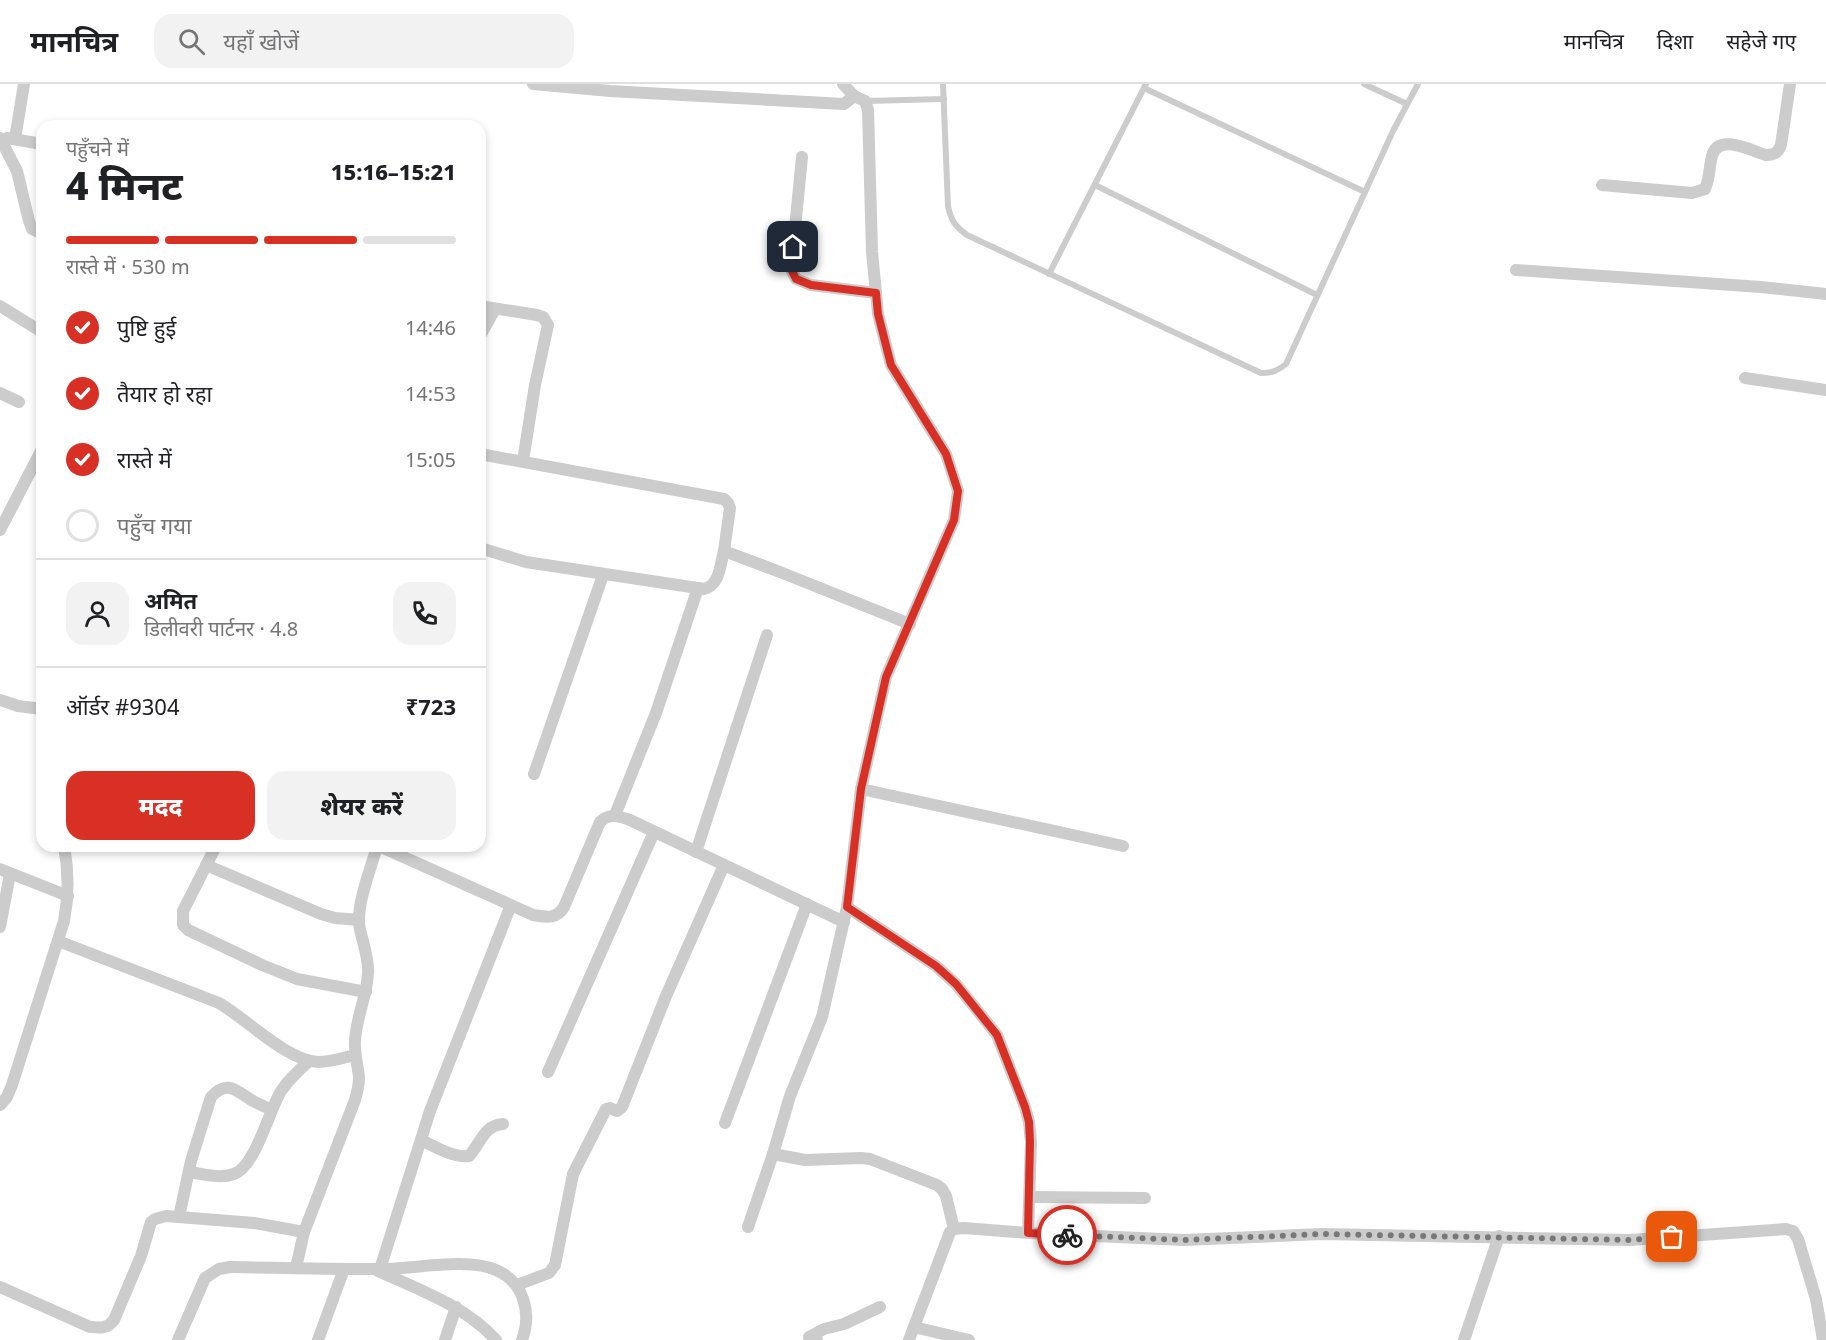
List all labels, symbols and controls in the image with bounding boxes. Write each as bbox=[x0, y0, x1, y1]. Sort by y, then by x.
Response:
search box bbox=[154, 14, 574, 68]
text: मानचित्र bbox=[30, 22, 118, 60]
icon: search bbox=[175, 25, 208, 58]
text: यहाँ खोजें bbox=[223, 26, 299, 56]
text: मानचित्र bbox=[1564, 27, 1624, 55]
text: दिशा bbox=[1657, 27, 1693, 55]
text: सहेजे गए bbox=[1726, 27, 1796, 55]
text: पहुँचने में bbox=[66, 135, 129, 162]
text: 15:16–15:21 bbox=[331, 156, 456, 186]
text: 4 मिनट bbox=[66, 158, 183, 211]
pin bbox=[767, 221, 818, 272]
icon: home bbox=[776, 230, 809, 263]
text: रास्ते में · 530 m bbox=[66, 253, 190, 280]
icon: check bbox=[66, 311, 99, 344]
text: पुष्टि हुई bbox=[117, 312, 176, 342]
text: 14:46 bbox=[405, 314, 456, 341]
icon: check bbox=[66, 377, 99, 410]
text: तैयार हो रहा bbox=[117, 378, 212, 408]
text: 14:53 bbox=[405, 380, 456, 407]
icon: check bbox=[66, 443, 99, 476]
text: रास्ते में bbox=[117, 444, 172, 474]
text: 15:05 bbox=[405, 446, 456, 473]
text: पहुँच गया bbox=[117, 510, 192, 540]
button: person bbox=[66, 582, 129, 645]
button: phone bbox=[393, 582, 456, 645]
text: अमित bbox=[144, 585, 197, 615]
text: डिलीवरी पार्टनर · 4.8 bbox=[144, 615, 298, 642]
text: ऑर्डर #9304 bbox=[66, 691, 180, 721]
text: ₹723 bbox=[406, 691, 456, 721]
button: मदद bbox=[66, 771, 255, 840]
button: शेयर करें bbox=[267, 771, 456, 840]
courier bbox=[1037, 1205, 1097, 1265]
pin bbox=[1646, 1211, 1697, 1262]
icon: bike bbox=[1051, 1219, 1084, 1252]
icon: bag bbox=[1655, 1220, 1688, 1253]

